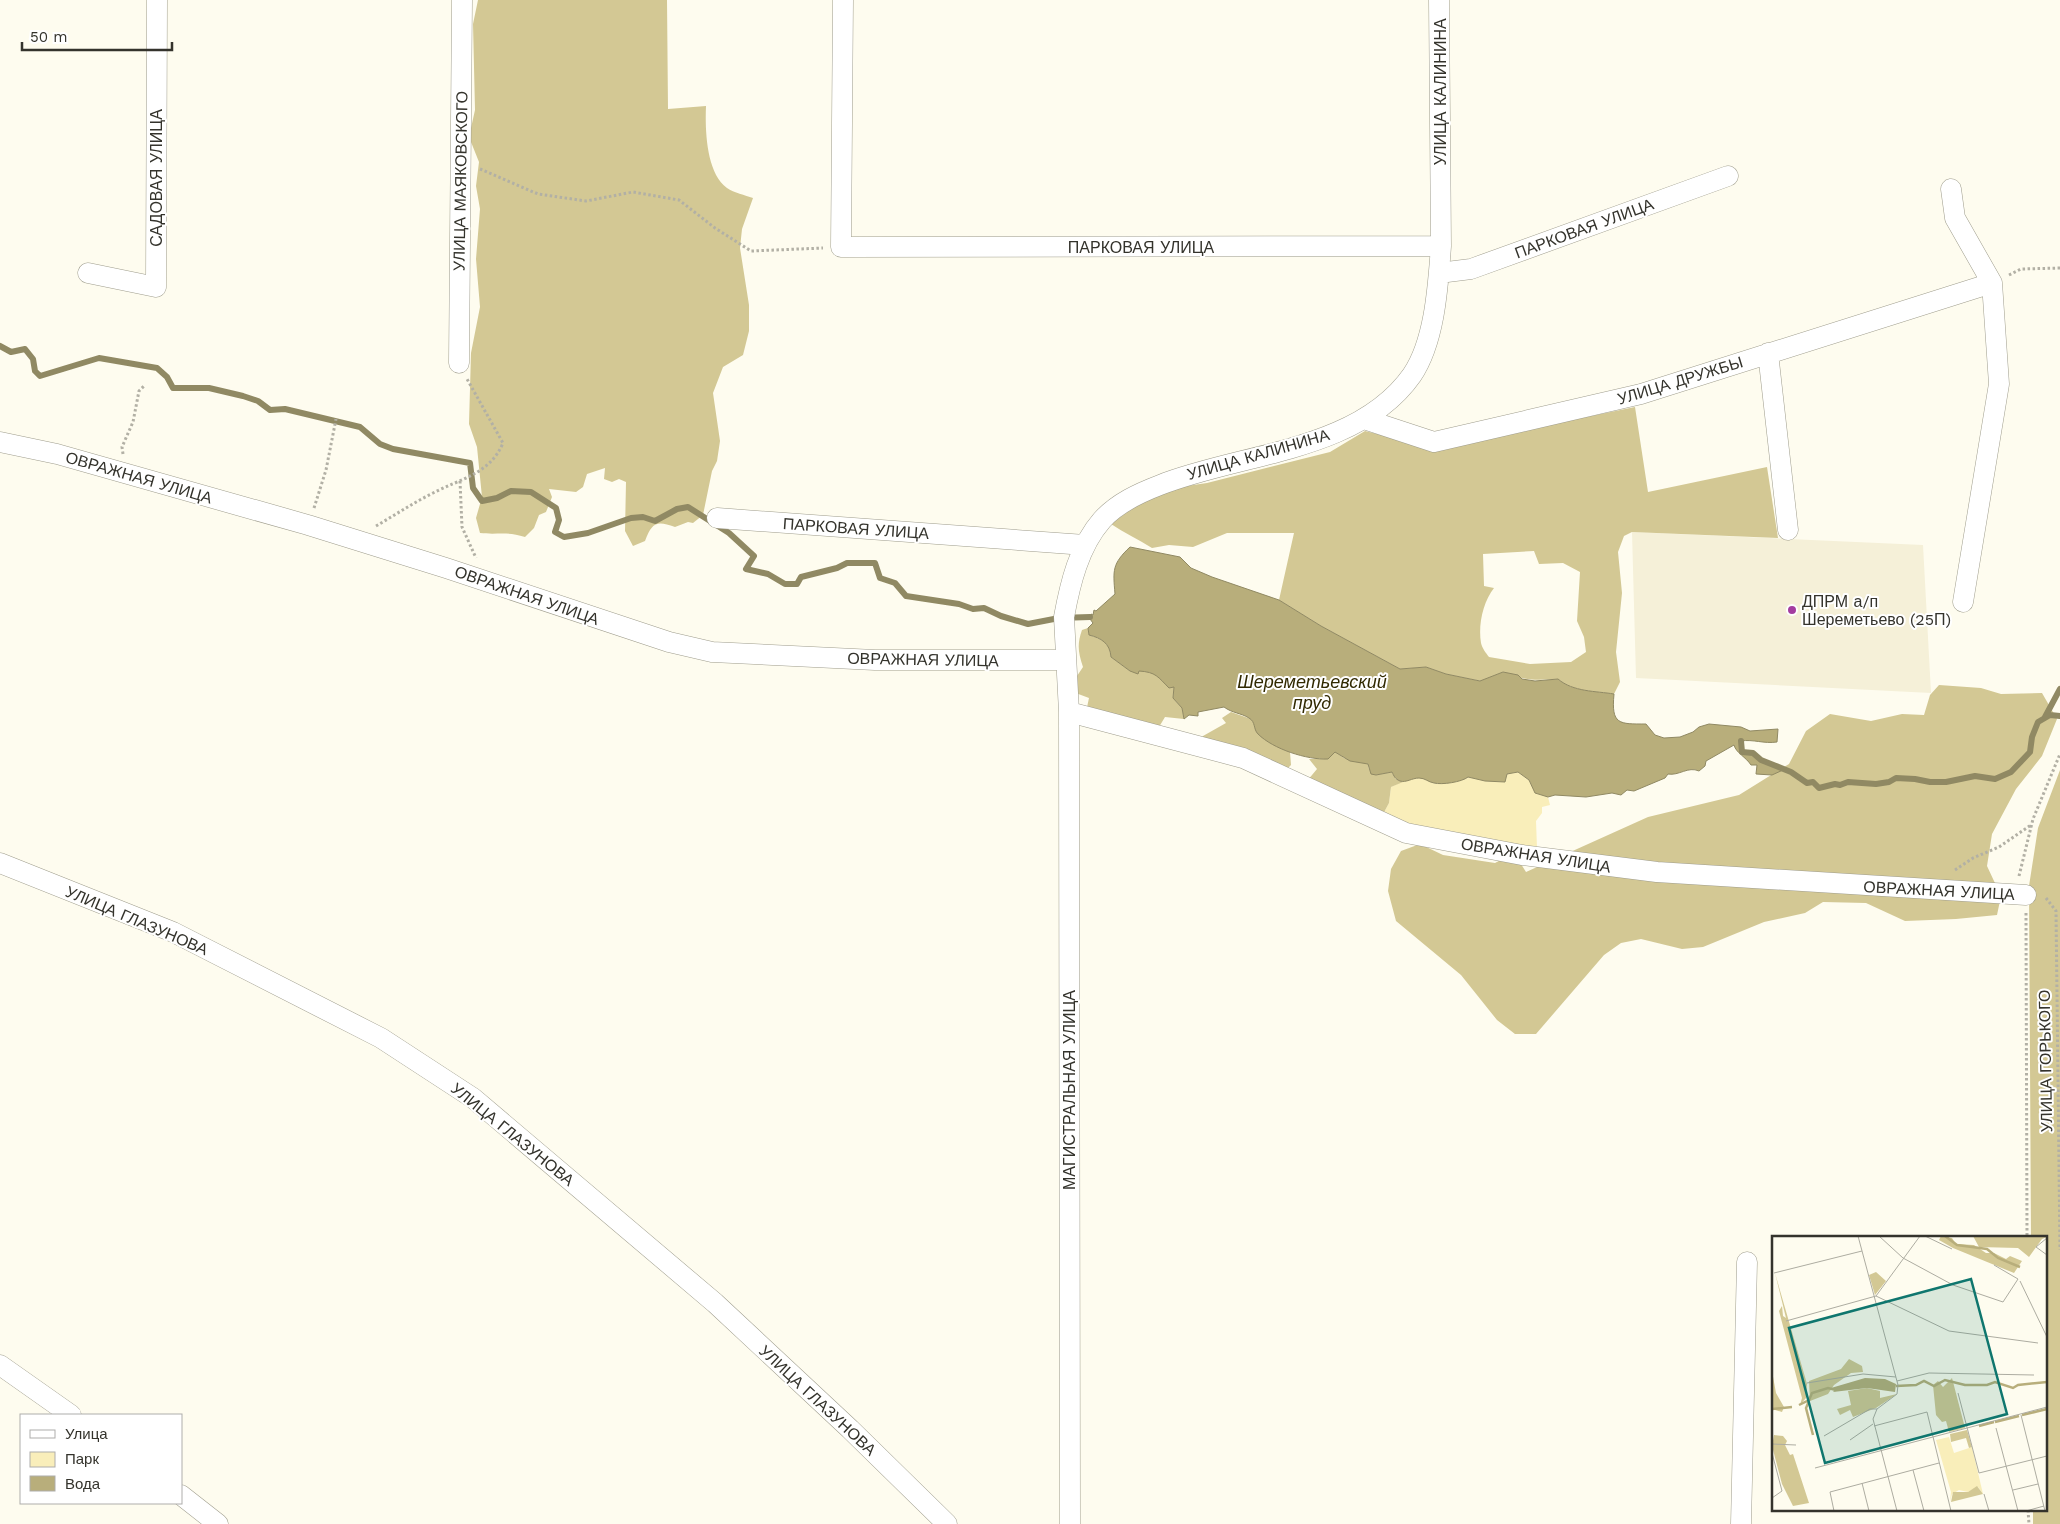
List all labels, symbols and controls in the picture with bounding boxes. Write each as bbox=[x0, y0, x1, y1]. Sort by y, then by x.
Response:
street label: УЛИЦА КАЛИНИНА bbox=[1431, 18, 1450, 166]
scale bar bbox=[22, 20, 172, 52]
text: 50 m bbox=[30, 28, 67, 46]
street label: УЛИЦА МАЯКОВСКОГО bbox=[449, 91, 472, 271]
street label: САДОВАЯ УЛИЦА bbox=[147, 109, 166, 247]
street label: ПАРКОВАЯ УЛИЦА bbox=[1512, 194, 1657, 262]
street label: ПАРКОВАЯ УЛИЦА bbox=[1068, 238, 1215, 257]
street label: УЛИЦА ДРУЖБЫ bbox=[1615, 352, 1745, 409]
street label: УЛИЦА КАЛИНИНА bbox=[1185, 425, 1332, 484]
street label: ОВРАЖНАЯ УЛИЦА bbox=[63, 447, 215, 508]
street label: ПАРКОВАЯ УЛИЦА bbox=[782, 514, 930, 543]
street label: ОВРАЖНАЯ УЛИЦА bbox=[452, 562, 602, 629]
place label: ДПРМ а/п Шереметьево (25П) bbox=[1802, 592, 1951, 629]
marker: ДПРМ а/п Шереметьево (25П) bbox=[1786, 604, 1798, 616]
street label: ОВРАЖНАЯ УЛИЦА bbox=[847, 649, 999, 670]
water label: Шереметьевский пруд bbox=[1237, 671, 1387, 713]
street label: ОВРАЖНАЯ УЛИЦА bbox=[1460, 834, 1613, 877]
street label: ОВРАЖНАЯ УЛИЦА bbox=[1863, 877, 2015, 904]
street label: УЛИЦА ГЛАЗУНОВА bbox=[63, 882, 211, 959]
street label: УЛИЦА ГОРЬКОГО bbox=[2035, 989, 2056, 1133]
street label: МАГИСТРАЛЬНАЯ УЛИЦА bbox=[1060, 990, 1079, 1190]
street label: УЛИЦА ГЛАЗУНОВА bbox=[447, 1079, 578, 1190]
inset map bbox=[1772, 1236, 2048, 1512]
street label: УЛИЦА ГЛАЗУНОВА bbox=[755, 1341, 880, 1460]
legend bbox=[20, 1414, 182, 1504]
text: Улица bbox=[65, 1425, 108, 1443]
text: Парк bbox=[65, 1450, 99, 1468]
text: Вода bbox=[65, 1475, 101, 1493]

